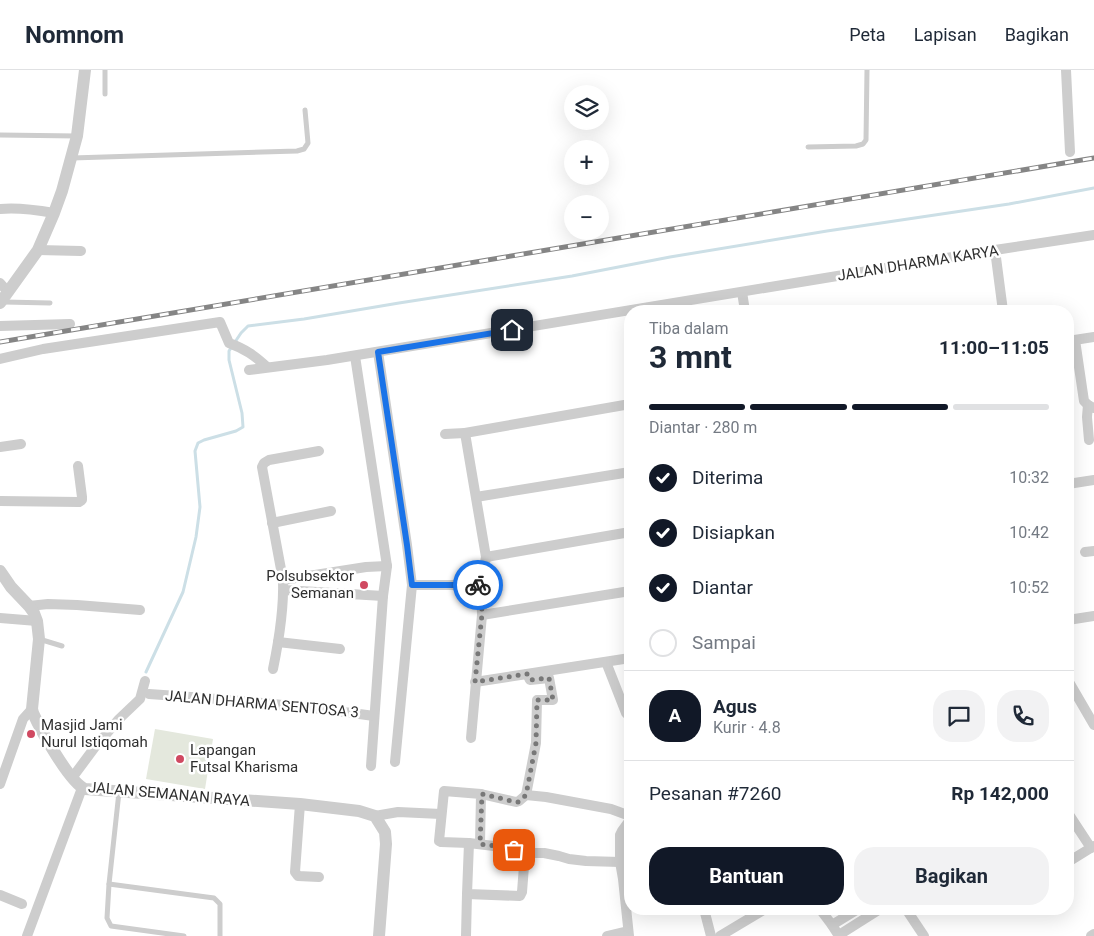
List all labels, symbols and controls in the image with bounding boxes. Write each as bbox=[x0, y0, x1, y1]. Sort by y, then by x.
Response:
text: Nomnom bbox=[25, 21, 124, 49]
text: Peta bbox=[849, 24, 886, 45]
text: Lapisan bbox=[914, 24, 977, 45]
text: Bagikan bbox=[1005, 24, 1069, 45]
map controls bbox=[564, 85, 609, 240]
button: layers bbox=[564, 85, 609, 130]
button: + bbox=[564, 140, 609, 185]
button: − bbox=[564, 195, 609, 240]
street label: JALAN DHARMA KARYA bbox=[836, 241, 1000, 285]
pin bbox=[491, 309, 533, 351]
icon: home bbox=[498, 316, 526, 344]
text: Tiba dalam bbox=[649, 319, 728, 338]
text: 11:00–11:05 bbox=[939, 336, 1049, 359]
text: 3 mnt bbox=[649, 338, 732, 376]
text: Diantar · 280 m bbox=[649, 418, 757, 437]
icon: check bbox=[649, 464, 677, 492]
text: Diterima bbox=[692, 466, 763, 489]
text: 10:32 bbox=[1009, 468, 1049, 487]
icon: check bbox=[649, 519, 677, 547]
text: Disiapkan bbox=[692, 521, 775, 544]
text: 10:42 bbox=[1009, 523, 1049, 542]
courier bbox=[453, 560, 503, 610]
place label: Polsubsektor Semanan bbox=[266, 567, 354, 602]
icon: bike bbox=[464, 571, 492, 599]
icon: check bbox=[649, 574, 677, 602]
text: Diantar bbox=[692, 576, 753, 599]
text: 10:52 bbox=[1009, 578, 1049, 597]
marker: Polsubsektor Semanan bbox=[358, 579, 370, 591]
text: Sampai bbox=[692, 631, 756, 654]
street label: JALAN DHARMA SENTOSA 3 bbox=[164, 687, 360, 721]
button: chat bbox=[933, 690, 985, 742]
button: phone bbox=[997, 690, 1049, 742]
text: Agus bbox=[713, 695, 757, 718]
text: A bbox=[669, 704, 681, 727]
place label: Masjid Jami Nurul Istiqomah bbox=[41, 716, 148, 751]
text: Kurir · 4.8 bbox=[713, 718, 781, 737]
marker: Masjid Jami Nurul Istiqomah bbox=[25, 728, 37, 740]
place label: Lapangan Futsal Kharisma bbox=[190, 741, 298, 776]
marker: Lapangan Futsal Kharisma bbox=[174, 753, 186, 765]
street label: JALAN SEMANAN RAYA bbox=[87, 778, 251, 810]
text: Pesanan #7260 bbox=[649, 782, 782, 805]
text: Rp 142,000 bbox=[951, 782, 1049, 805]
pin bbox=[493, 829, 535, 871]
icon: bag bbox=[500, 836, 528, 864]
button: Bantuan bbox=[649, 847, 844, 905]
button: Bagikan bbox=[854, 847, 1049, 905]

